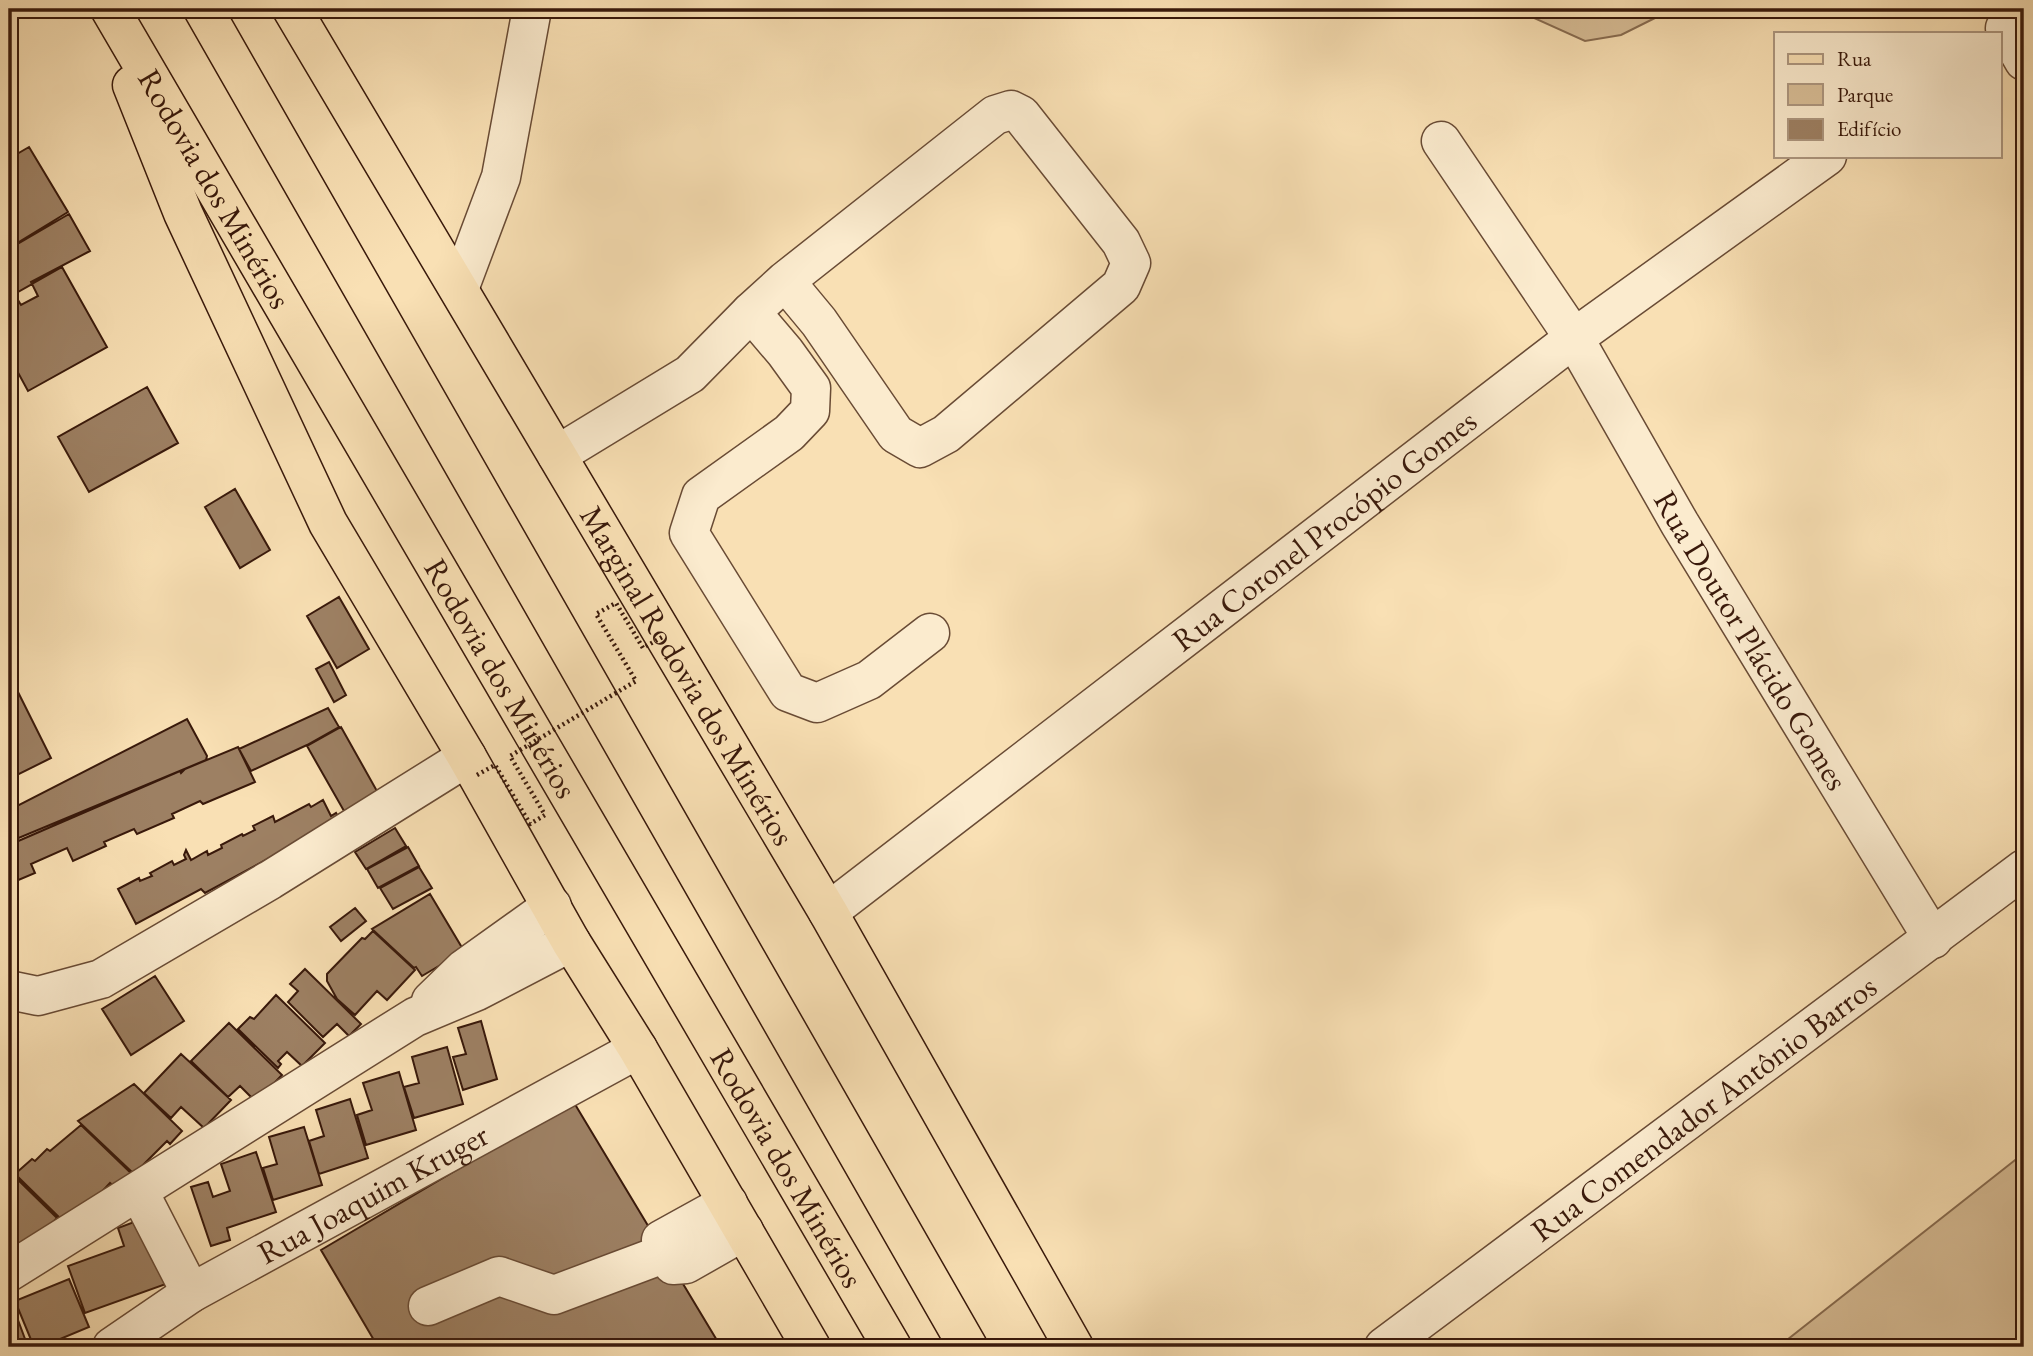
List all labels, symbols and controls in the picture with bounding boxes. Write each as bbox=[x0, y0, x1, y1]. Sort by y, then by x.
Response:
legend bbox=[1774, 32, 2002, 158]
text: Rua bbox=[1837, 45, 1872, 72]
street label: Rodovia dos Minérios bbox=[128, 61, 301, 316]
text: Parque bbox=[1837, 81, 1893, 108]
text: Edifício bbox=[1837, 115, 1901, 142]
street label: Rua Coronel Procópio Gomes bbox=[1163, 400, 1485, 661]
street label: Rua Doutor Plácido Gomes bbox=[1644, 483, 1858, 798]
street label: Marginal Rodovia dos Minérios bbox=[570, 498, 805, 853]
street label: Rodovia dos Minérios bbox=[415, 551, 588, 806]
street label: Rua Comendador Antônio Barros bbox=[1522, 965, 1885, 1251]
street label: Rodovia dos Minérios bbox=[701, 1040, 874, 1295]
street label: Rua Joaquim Kruger bbox=[250, 1114, 496, 1274]

